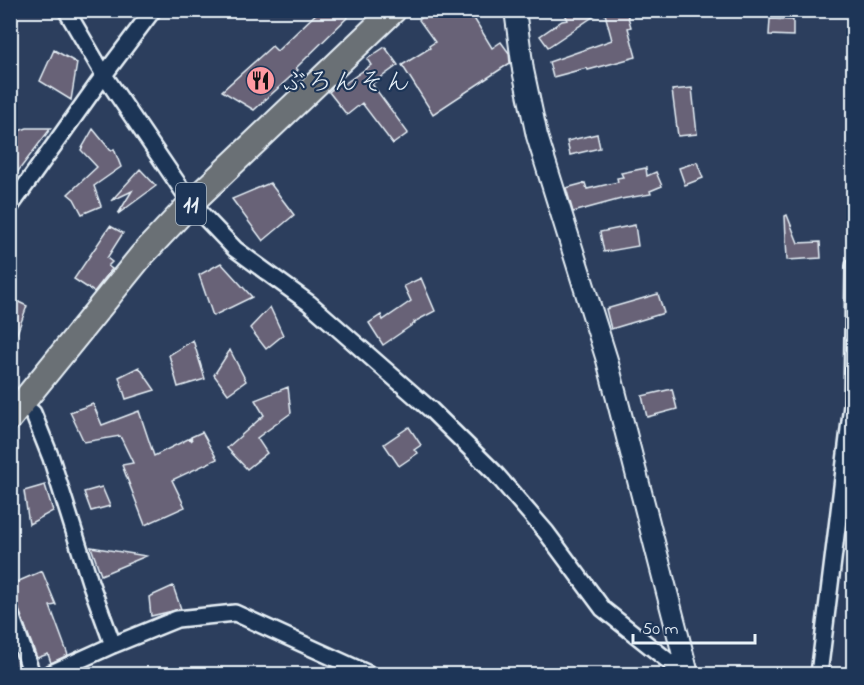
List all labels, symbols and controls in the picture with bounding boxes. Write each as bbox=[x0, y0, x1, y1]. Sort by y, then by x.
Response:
restaurant icon: ぶろんそん bbox=[244, 65, 276, 97]
place label: ぶろんそん bbox=[281, 65, 411, 103]
road number: 11 bbox=[176, 183, 206, 225]
scale bar bbox=[633, 607, 754, 645]
text: 50 m bbox=[642, 617, 679, 643]

